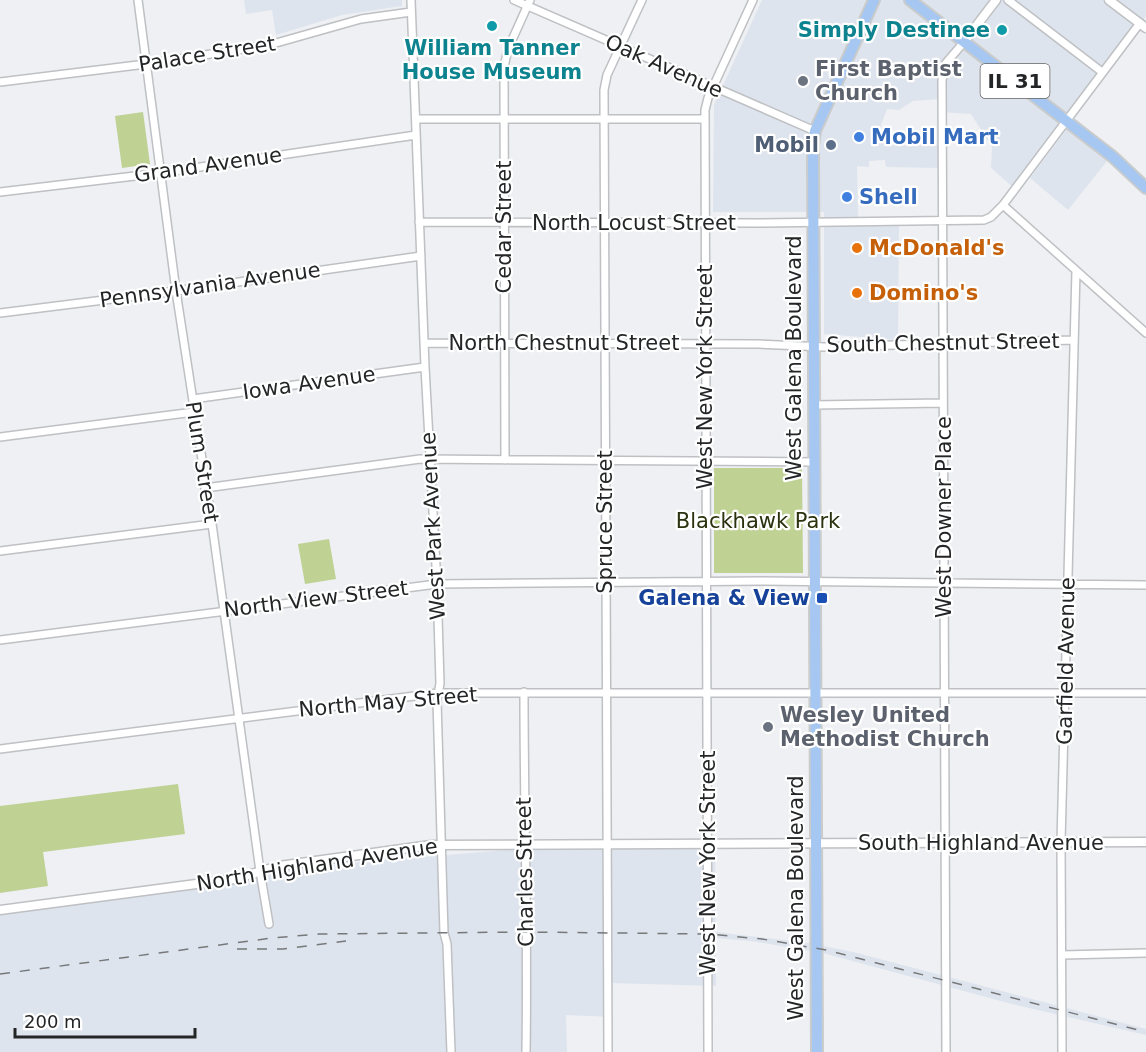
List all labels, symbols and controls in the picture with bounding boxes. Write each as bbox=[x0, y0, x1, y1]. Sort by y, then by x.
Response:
place label: Simply Destinee bbox=[798, 18, 990, 42]
marker: William Tanner House Museum bbox=[485, 19, 499, 33]
marker: Simply Destinee bbox=[995, 23, 1009, 37]
street label: Oak Avenue bbox=[601, 29, 727, 103]
street label: Palace Street bbox=[137, 31, 277, 77]
place label: William Tanner House Museum bbox=[402, 36, 582, 84]
place label: First Baptist Church bbox=[815, 57, 962, 105]
road number: IL 31 bbox=[980, 64, 1050, 98]
marker: First Baptist Church bbox=[796, 74, 810, 88]
place label: Mobil Mart bbox=[871, 125, 999, 149]
marker: Mobil Mart bbox=[852, 130, 866, 144]
place label: Mobil bbox=[754, 133, 819, 157]
marker: Mobil bbox=[824, 138, 838, 152]
street label: Grand Avenue bbox=[132, 143, 284, 187]
street label: Cedar Street bbox=[492, 161, 516, 293]
place label: Shell bbox=[859, 185, 918, 209]
marker: Shell bbox=[840, 190, 854, 204]
street label: North Locust Street bbox=[532, 211, 736, 235]
street label: West Galena Boulevard bbox=[782, 235, 806, 481]
place label: McDonald's bbox=[869, 236, 1005, 260]
marker: McDonald's bbox=[850, 241, 864, 255]
street label: Pennsylvania Avenue bbox=[98, 258, 322, 312]
street label: West New York Street bbox=[693, 265, 717, 489]
place label: Domino's bbox=[869, 281, 978, 305]
marker: Domino's bbox=[850, 286, 864, 300]
street label: South Chestnut Street bbox=[826, 329, 1060, 357]
street label: North Chestnut Street bbox=[449, 331, 679, 355]
street label: Iowa Avenue bbox=[241, 362, 377, 404]
street label: Plum Street bbox=[181, 400, 223, 524]
street label: West Downer Place bbox=[932, 416, 956, 618]
street label: West Park Avenue bbox=[416, 431, 450, 621]
street label: Spruce Street bbox=[593, 450, 617, 594]
park label: Blackhawk Park bbox=[676, 509, 841, 533]
street label: North View Street bbox=[222, 576, 410, 622]
street label: Garfield Avenue bbox=[1053, 577, 1079, 745]
place label: Galena & View bbox=[638, 586, 810, 610]
marker: Galena & View bbox=[815, 591, 829, 605]
street label: North May Street bbox=[298, 682, 478, 722]
place label: Wesley United Methodist Church bbox=[780, 703, 990, 751]
marker: Wesley United Methodist Church bbox=[761, 720, 775, 734]
street label: West New York Street bbox=[696, 751, 720, 975]
street label: West Galena Boulevard bbox=[784, 775, 808, 1021]
street label: Charles Street bbox=[512, 797, 538, 947]
street label: South Highland Avenue bbox=[858, 831, 1104, 855]
street label: North Highland Avenue bbox=[195, 834, 439, 896]
scale bar bbox=[15, 1001, 195, 1039]
text: 200 m bbox=[24, 1011, 82, 1032]

